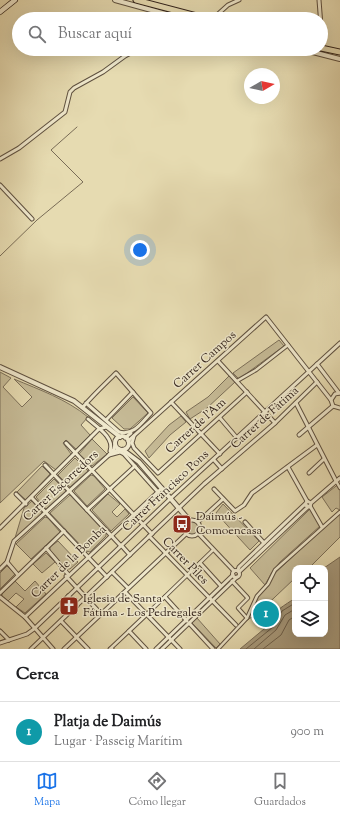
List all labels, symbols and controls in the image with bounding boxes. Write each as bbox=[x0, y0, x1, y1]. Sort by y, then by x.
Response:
search box bbox=[12, 12, 328, 56]
icon: search bbox=[26, 23, 48, 45]
text: Buscar aquí bbox=[58, 24, 132, 45]
north arrow bbox=[244, 68, 280, 104]
your location bbox=[130, 240, 150, 260]
street label: Carrer Campos bbox=[170, 327, 241, 393]
street label: Carrer de Fàtima bbox=[227, 382, 303, 454]
street label: Carrer de l'Am bbox=[162, 394, 230, 458]
street label: Carrer Escorredors bbox=[19, 446, 103, 526]
street label: Carrer Francisco Pons bbox=[119, 446, 214, 536]
place label: Daimús - Comoencasa bbox=[196, 508, 263, 540]
bus stop icon: Daimús - Comoencasa bbox=[171, 513, 193, 535]
street label: Carrer de la Bomba bbox=[27, 521, 111, 603]
street label: Carrer Piles bbox=[158, 533, 213, 589]
map controls bbox=[292, 565, 328, 637]
button: locate bbox=[292, 565, 328, 601]
place label: Iglesia de Santa Fátima - Los Pedregales bbox=[83, 590, 202, 622]
church icon: Iglesia de Santa Fátima - Los Pedregales bbox=[58, 595, 80, 617]
pin: 1 bbox=[253, 599, 279, 629]
button: layers bbox=[292, 601, 328, 637]
text: Cerca bbox=[16, 663, 59, 687]
text: Platja de Daimús bbox=[54, 712, 161, 733]
text: 1 bbox=[27, 723, 31, 741]
text: 900 m bbox=[290, 723, 324, 741]
text: Lugar · Passeig Marítim bbox=[54, 733, 182, 751]
tab: Mapa bbox=[34, 770, 60, 810]
tab: Cómo llegar bbox=[128, 770, 186, 810]
tab: Guardados bbox=[254, 770, 306, 810]

